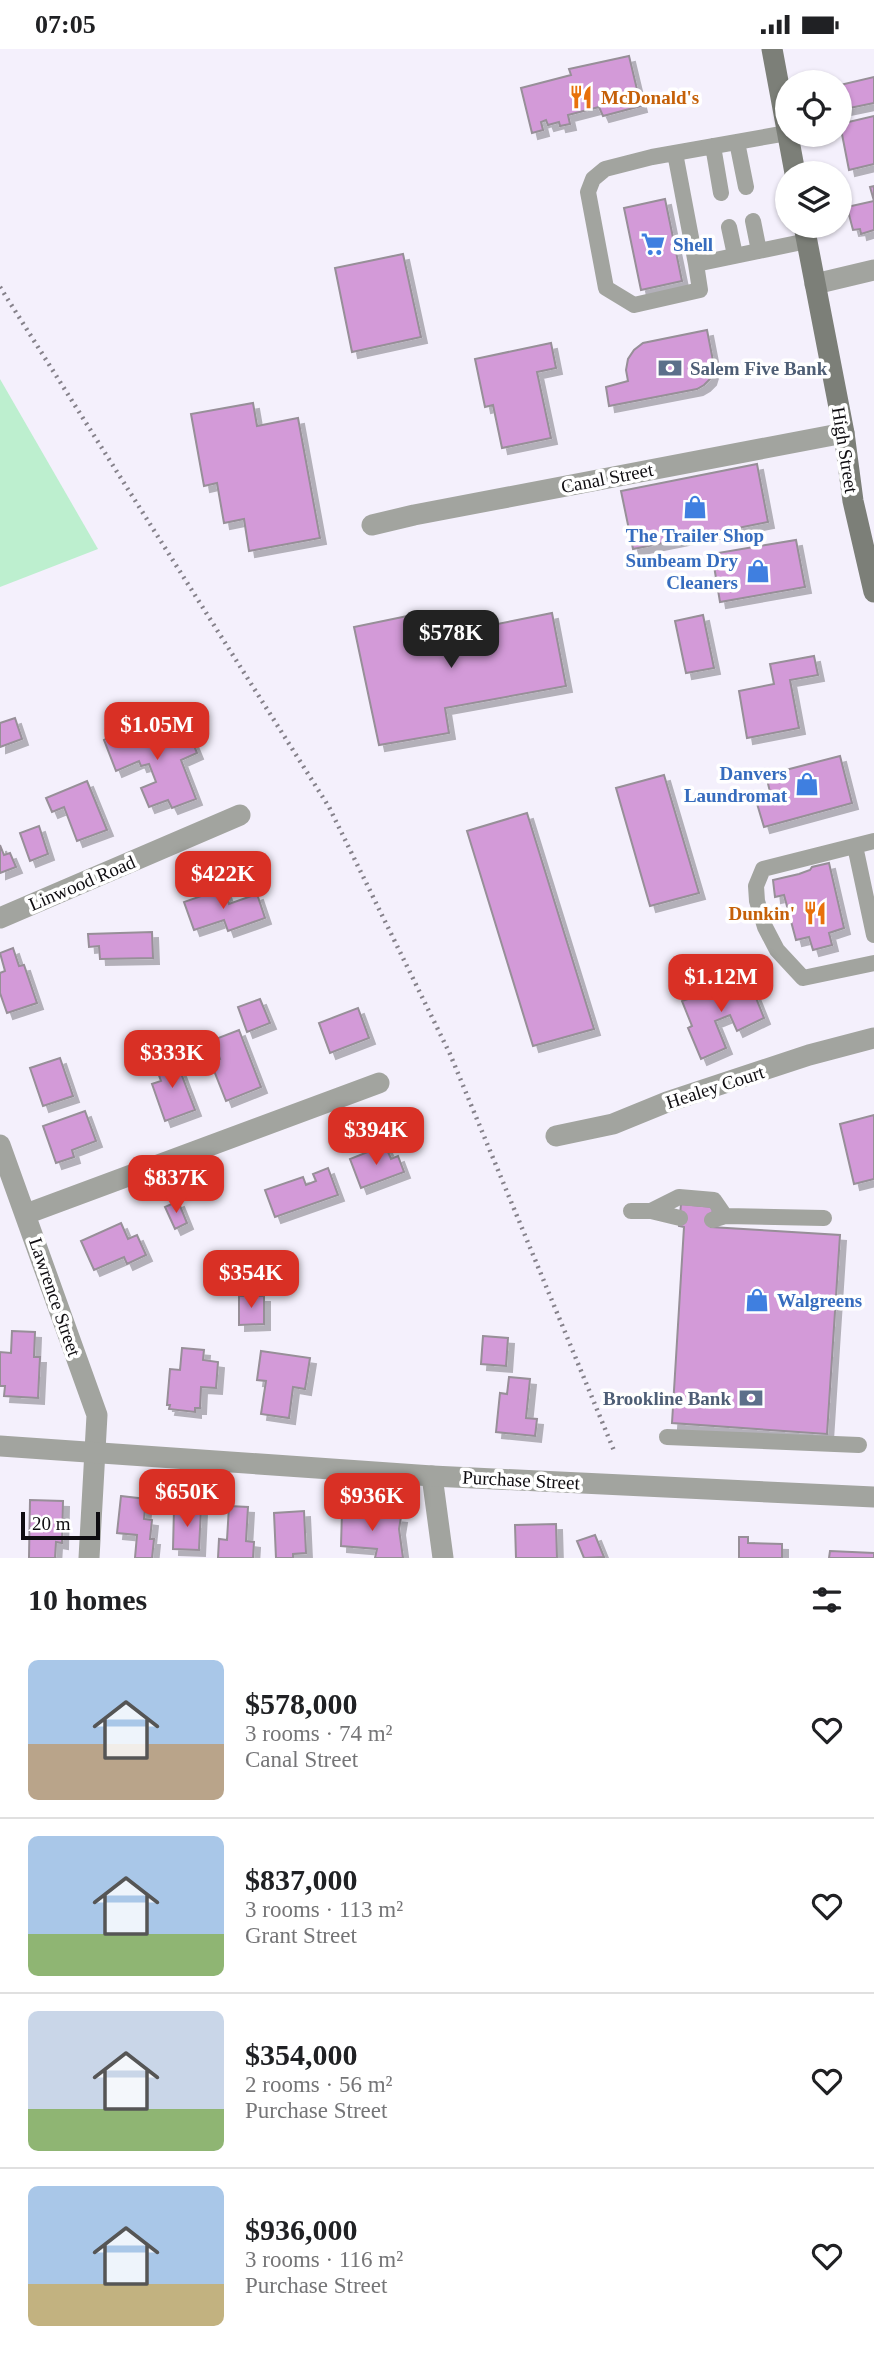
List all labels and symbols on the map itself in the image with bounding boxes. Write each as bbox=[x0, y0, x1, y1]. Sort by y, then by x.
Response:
restaurant icon: McDonald's bbox=[567, 83, 595, 111]
place label: McDonald's bbox=[601, 87, 699, 108]
supermarket icon: Shell bbox=[639, 230, 667, 258]
place label: Shell bbox=[673, 234, 713, 255]
bank icon: Salem Five Bank bbox=[656, 354, 684, 382]
place label: Salem Five Bank bbox=[690, 358, 828, 379]
street label: High Street bbox=[828, 405, 862, 495]
street label: Canal Street bbox=[559, 459, 656, 497]
shop icon: The Trailer Shop bbox=[681, 493, 709, 521]
place label: The Trailer Shop bbox=[626, 525, 764, 546]
place label: Sunbeam Dry Cleaners bbox=[626, 550, 738, 593]
shop icon: Sunbeam Dry Cleaners bbox=[744, 557, 772, 585]
pin: $578K bbox=[402, 611, 500, 670]
pin: $1.05M bbox=[100, 703, 214, 762]
place label: Danvers Laundromat bbox=[684, 763, 788, 806]
shop icon: Danvers Laundromat bbox=[793, 770, 821, 798]
street label: Linwood Road bbox=[26, 851, 139, 915]
pin: $422K bbox=[174, 851, 272, 911]
restaurant icon: Dunkin' bbox=[801, 899, 829, 927]
place label: Dunkin' bbox=[728, 903, 795, 924]
pin: $1.12M bbox=[664, 955, 778, 1014]
pin: $333K bbox=[123, 1031, 221, 1090]
street label: Healey Court bbox=[663, 1061, 767, 1113]
pin: $394K bbox=[327, 1107, 425, 1167]
pin: $837K bbox=[127, 1155, 225, 1215]
street label: Lawrence Street bbox=[25, 1235, 85, 1360]
pin: $354K bbox=[202, 1251, 300, 1310]
shop icon: Walgreens bbox=[743, 1286, 771, 1314]
place label: Walgreens bbox=[777, 1290, 862, 1311]
bank icon: Brookline Bank bbox=[737, 1384, 765, 1412]
place label: Brookline Bank bbox=[603, 1388, 731, 1409]
street label: Purchase Street bbox=[462, 1466, 581, 1494]
pin: $650K bbox=[138, 1469, 236, 1529]
pin: $936K bbox=[323, 1473, 421, 1533]
scale bar bbox=[21, 1509, 100, 1541]

